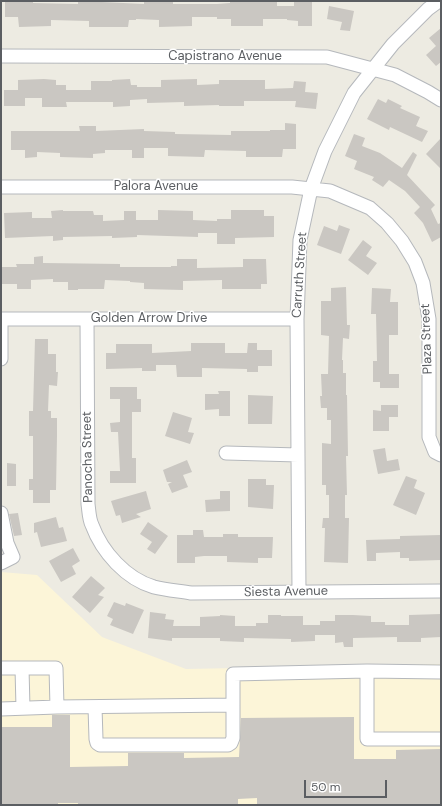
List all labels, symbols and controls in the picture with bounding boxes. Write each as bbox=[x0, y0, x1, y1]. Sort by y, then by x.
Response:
street label: Capistrano Avenue bbox=[168, 49, 282, 65]
street label: Palora Avenue bbox=[114, 179, 198, 195]
street label: Carruth Street bbox=[289, 231, 311, 319]
street label: Plaza Street bbox=[418, 303, 436, 375]
street label: Golden Arrow Drive bbox=[91, 311, 207, 327]
street label: Panocha Street bbox=[79, 411, 97, 503]
street label: Siesta Avenue bbox=[244, 583, 328, 601]
scale bar bbox=[306, 772, 389, 798]
text: 50 m bbox=[311, 779, 340, 795]

